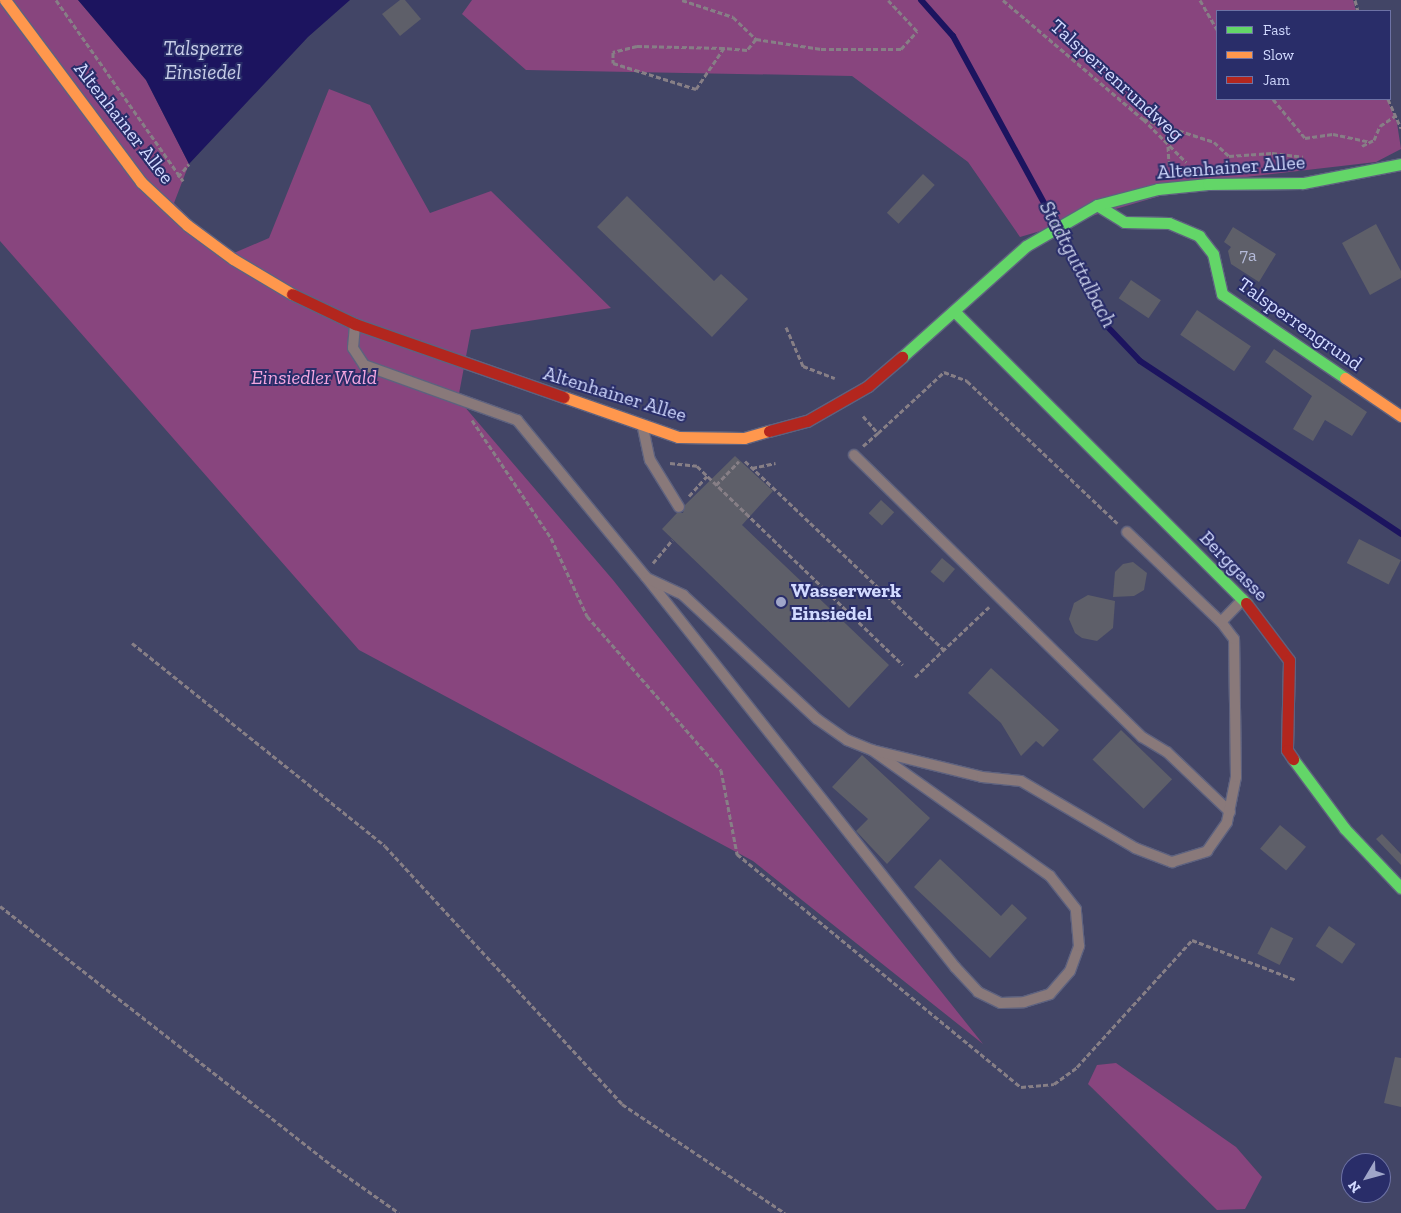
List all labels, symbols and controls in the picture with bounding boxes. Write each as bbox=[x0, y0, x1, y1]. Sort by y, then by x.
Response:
legend bbox=[1216, 10, 1391, 100]
street label: Talsperrenrundweg bbox=[1045, 14, 1189, 146]
text: Fast bbox=[1263, 21, 1291, 39]
water label: Talsperre Einsiedel bbox=[163, 35, 243, 85]
text: Slow bbox=[1263, 46, 1294, 64]
street label: Altenhainer Allee bbox=[69, 57, 179, 189]
text: Jam bbox=[1263, 71, 1290, 89]
street label: Altenhainer Allee bbox=[1156, 150, 1306, 184]
water label: Stadtguttalbach bbox=[1034, 196, 1122, 332]
house number: 7a bbox=[1239, 244, 1257, 266]
street label: Talsperrengrund bbox=[1233, 272, 1367, 376]
street label: Altenhainer Allee bbox=[540, 361, 690, 427]
park label: Einsiedler Wald bbox=[251, 365, 377, 389]
street label: Berggasse bbox=[1195, 526, 1273, 606]
place label: Wasserwerk Einsiedel bbox=[791, 578, 901, 625]
marker: Wasserwerk Einsiedel bbox=[775, 596, 787, 608]
north arrow bbox=[1341, 1153, 1391, 1203]
text: N bbox=[1344, 1177, 1364, 1196]

